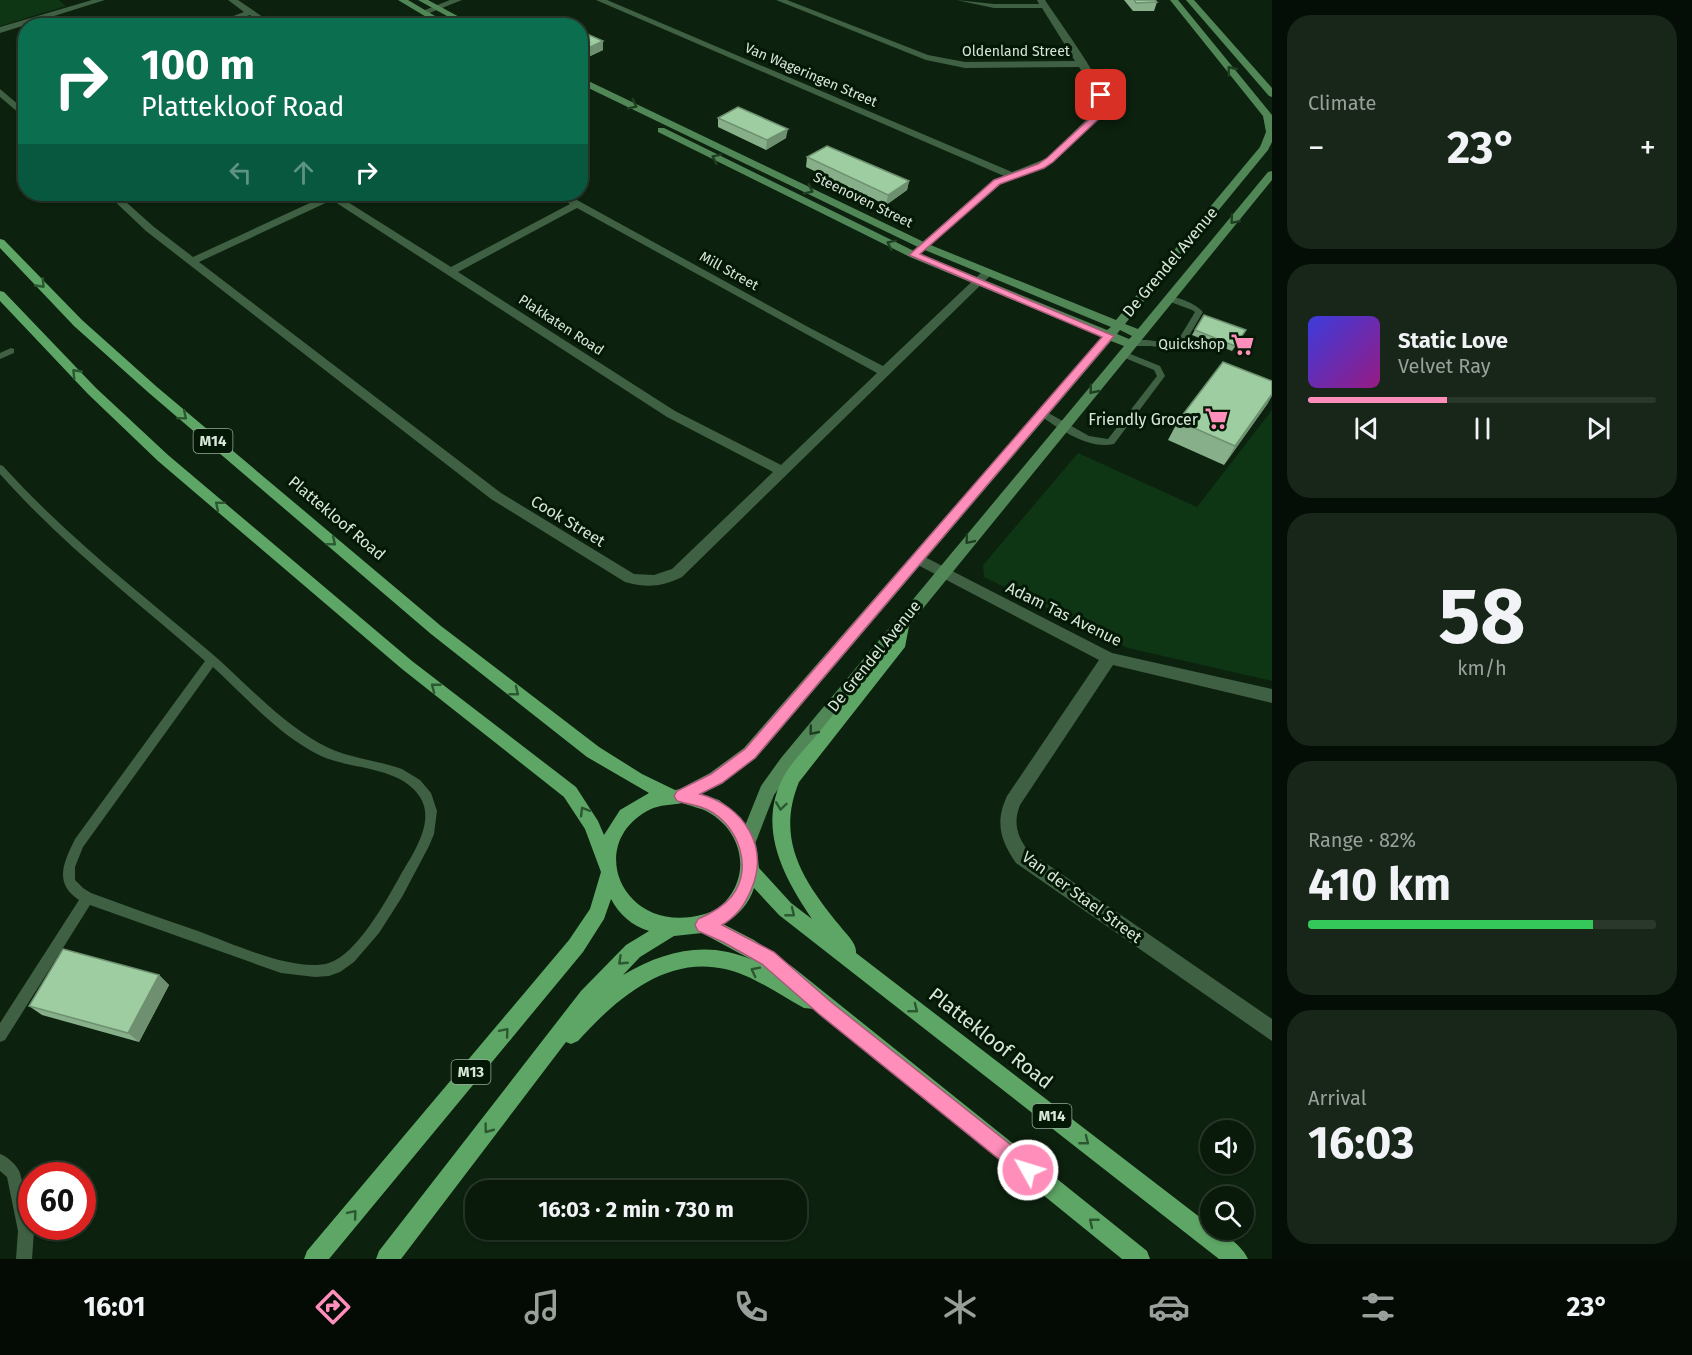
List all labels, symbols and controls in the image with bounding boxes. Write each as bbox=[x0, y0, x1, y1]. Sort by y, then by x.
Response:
street label: Van Wageringen Street bbox=[742, 39, 881, 111]
text: 100 m bbox=[141, 40, 255, 90]
icon: right bbox=[42, 42, 120, 120]
street label: Oldenland Street bbox=[962, 43, 1071, 60]
one-way arrow bbox=[1228, 66, 1239, 77]
pin bbox=[1075, 69, 1126, 120]
icon: arrive bbox=[1084, 78, 1117, 111]
text: Plattekloof Road bbox=[141, 91, 344, 123]
text: Climate bbox=[1308, 91, 1376, 115]
one-way arrow bbox=[627, 98, 638, 110]
text: 23° bbox=[1447, 121, 1517, 175]
text: − bbox=[1308, 128, 1325, 168]
text: + bbox=[1640, 128, 1656, 168]
one-way arrow bbox=[711, 153, 722, 165]
icon: left bbox=[224, 156, 257, 189]
icon: ahead bbox=[287, 156, 320, 189]
icon: right bbox=[350, 156, 383, 189]
street label: Steenoven Street bbox=[811, 169, 916, 232]
one-way arrow bbox=[802, 183, 813, 195]
street label: De Grendel Avenue bbox=[1119, 203, 1221, 321]
one-way arrow bbox=[1230, 213, 1241, 224]
one-way arrow bbox=[886, 239, 897, 251]
street label: Mill Street bbox=[697, 248, 762, 295]
one-way arrow bbox=[33, 276, 44, 287]
street label: Plakkaten Road bbox=[515, 291, 607, 359]
text: Static Love bbox=[1398, 327, 1508, 354]
supermarket icon: Quickshop bbox=[1230, 331, 1256, 357]
place label: Quickshop bbox=[1158, 336, 1225, 353]
text: Velvet Ray bbox=[1398, 354, 1491, 378]
one-way arrow bbox=[72, 370, 83, 381]
one-way arrow bbox=[1090, 383, 1101, 394]
supermarket icon: Friendly Grocer bbox=[1203, 406, 1229, 432]
one-way arrow bbox=[176, 409, 187, 420]
place label: Friendly Grocer bbox=[1088, 410, 1199, 429]
icon: previous bbox=[1350, 412, 1383, 445]
icon: pause bbox=[1466, 412, 1499, 445]
icon: next bbox=[1582, 412, 1615, 445]
road number: M14 bbox=[194, 429, 232, 453]
street label: Plattekloof Road bbox=[285, 472, 389, 564]
street label: Cook Street bbox=[527, 491, 609, 551]
one-way arrow bbox=[215, 501, 226, 512]
one-way arrow bbox=[966, 534, 977, 545]
one-way arrow bbox=[325, 535, 336, 546]
text: 58 bbox=[1438, 570, 1526, 664]
street label: Adam Tas Avenue bbox=[1003, 578, 1125, 650]
street label: De Grendel Avenue bbox=[823, 597, 925, 715]
text: km/h bbox=[1457, 656, 1507, 680]
one-way arrow bbox=[431, 683, 442, 694]
one-way arrow bbox=[509, 685, 520, 696]
one-way arrow bbox=[809, 724, 820, 735]
one-way arrow bbox=[775, 802, 787, 811]
one-way arrow bbox=[580, 807, 591, 817]
text: Range · 82% bbox=[1308, 828, 1416, 852]
street label: Van der Stael Street bbox=[1018, 847, 1146, 947]
text: 410 km bbox=[1308, 858, 1451, 912]
one-way arrow bbox=[784, 905, 795, 916]
one-way arrow bbox=[618, 954, 629, 965]
one-way arrow bbox=[750, 967, 761, 978]
street label: Plattekloof Road bbox=[924, 982, 1058, 1094]
one-way arrow bbox=[907, 1002, 918, 1013]
one-way arrow bbox=[497, 1028, 508, 1039]
road number: M13 bbox=[452, 1060, 490, 1084]
text: Arrival bbox=[1308, 1086, 1367, 1110]
road number: M14 bbox=[1032, 1104, 1072, 1128]
text: 16:03 bbox=[1308, 1116, 1414, 1170]
map controls bbox=[1200, 1120, 1254, 1240]
button: sound bbox=[1200, 1120, 1254, 1174]
one-way arrow bbox=[485, 1122, 496, 1133]
one-way arrow bbox=[1078, 1134, 1089, 1145]
position arrow bbox=[996, 1138, 1060, 1202]
speed limit sign: 60 bbox=[18, 1162, 96, 1240]
button: search bbox=[1200, 1186, 1254, 1240]
text: 16:03 · 2 min · 730 m bbox=[538, 1196, 734, 1223]
one-way arrow bbox=[346, 1210, 357, 1221]
one-way arrow bbox=[1089, 1219, 1100, 1230]
icon: directions bbox=[312, 1286, 354, 1328]
icon: music bbox=[521, 1286, 563, 1328]
icon: phone bbox=[730, 1286, 772, 1328]
icon: climate bbox=[939, 1286, 981, 1328]
icon: car bbox=[1148, 1286, 1190, 1328]
icon: filters bbox=[1357, 1286, 1399, 1328]
text: 16:01 bbox=[84, 1291, 145, 1323]
text: 23° bbox=[1566, 1291, 1608, 1323]

